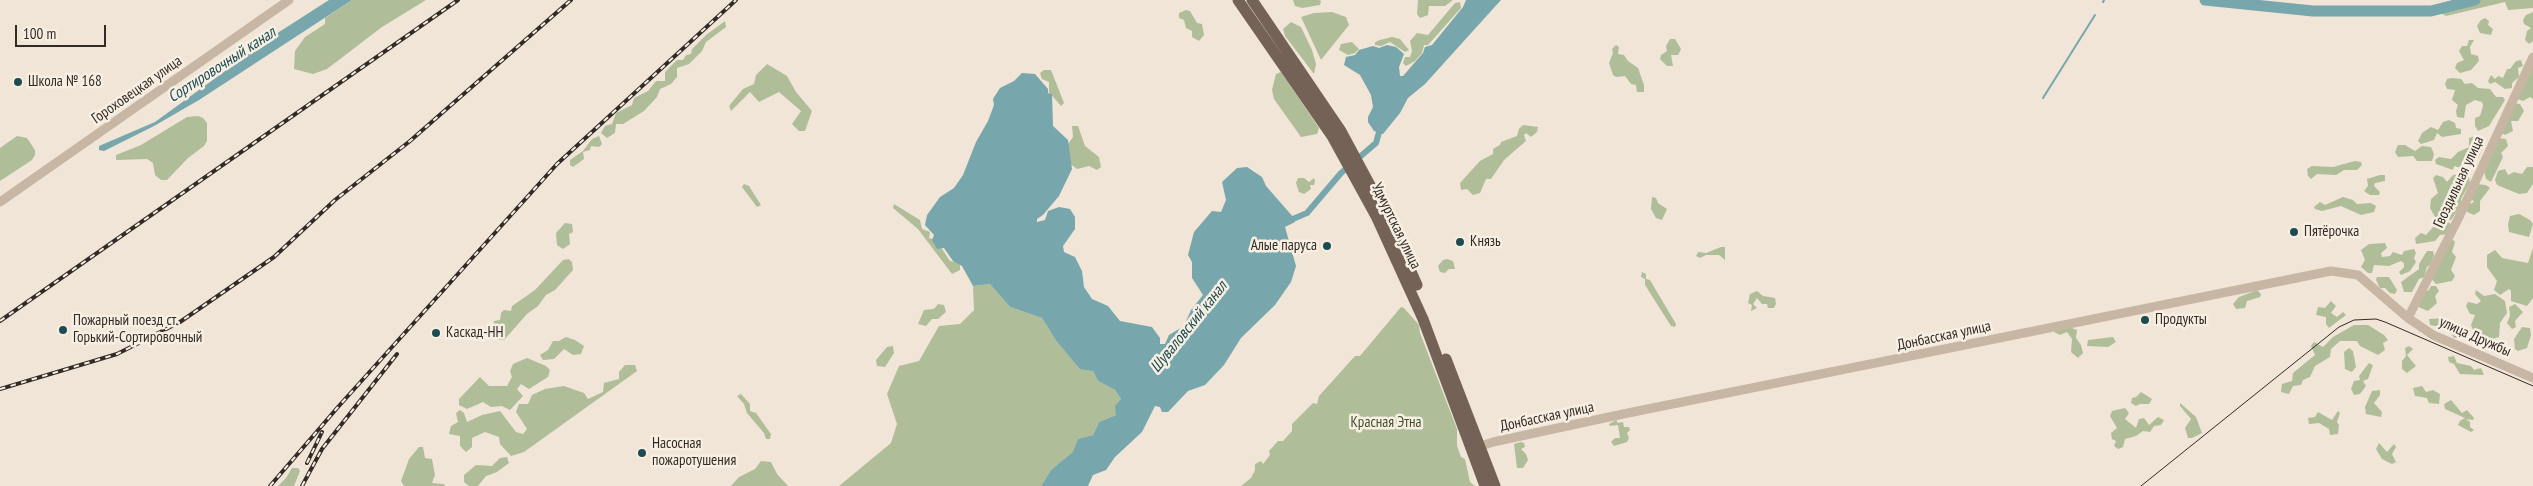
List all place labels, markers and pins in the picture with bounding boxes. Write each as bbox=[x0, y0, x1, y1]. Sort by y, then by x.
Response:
place label: Школа № 168 bbox=[28, 73, 102, 91]
marker: Школа № 168 bbox=[12, 76, 24, 88]
place label: Пятёрочка bbox=[2304, 223, 2359, 241]
marker: Пятёрочка bbox=[2288, 226, 2300, 238]
place label: Князь bbox=[1470, 233, 1501, 251]
marker: Князь bbox=[1454, 236, 1466, 248]
place label: Алые паруса bbox=[1251, 237, 1317, 255]
marker: Алые паруса bbox=[1321, 240, 1333, 252]
place label: Продукты bbox=[2155, 311, 2207, 329]
place label: Пожарный поезд ст. Горький-Сортировочный bbox=[73, 312, 202, 347]
marker: Продукты bbox=[2139, 314, 2151, 326]
marker: Пожарный поезд ст. Горький-Сортировочный bbox=[57, 324, 69, 336]
place label: Каскад-НН bbox=[446, 324, 504, 342]
marker: Каскад-НН bbox=[430, 327, 442, 339]
place label: Насосная пожаротушения bbox=[652, 435, 736, 470]
marker: Насосная пожаротушения bbox=[636, 447, 648, 459]

